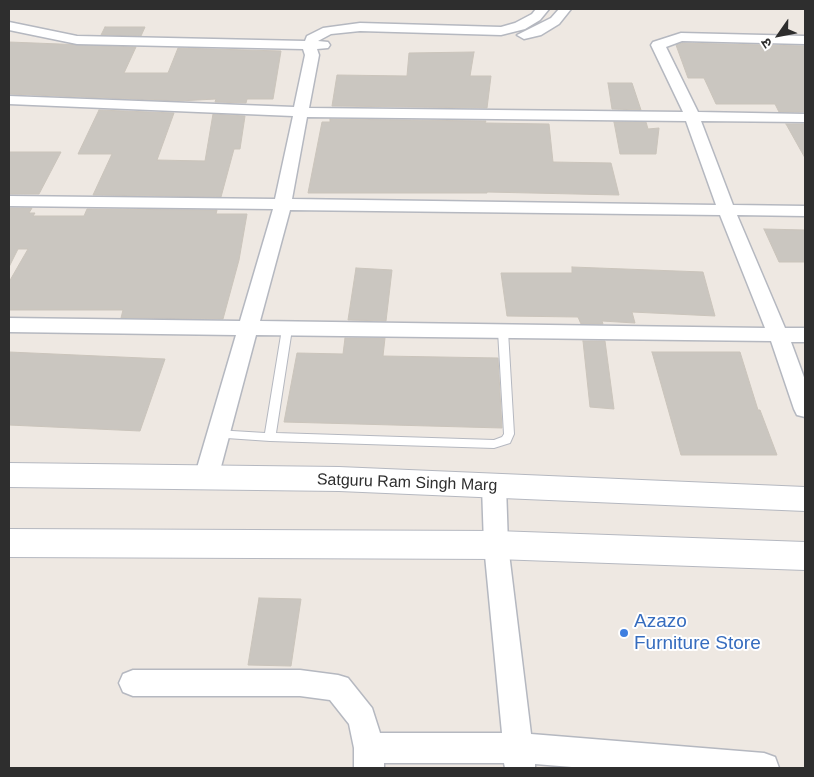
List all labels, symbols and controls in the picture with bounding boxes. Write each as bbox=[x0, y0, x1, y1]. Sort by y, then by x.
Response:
north arrow bbox=[754, 10, 804, 60]
text: उ bbox=[757, 35, 775, 51]
street label: Satguru Ram Singh Marg bbox=[316, 470, 498, 496]
place label: Azazo Furniture Store bbox=[634, 611, 761, 655]
marker: Azazo Furniture Store bbox=[618, 627, 630, 639]

